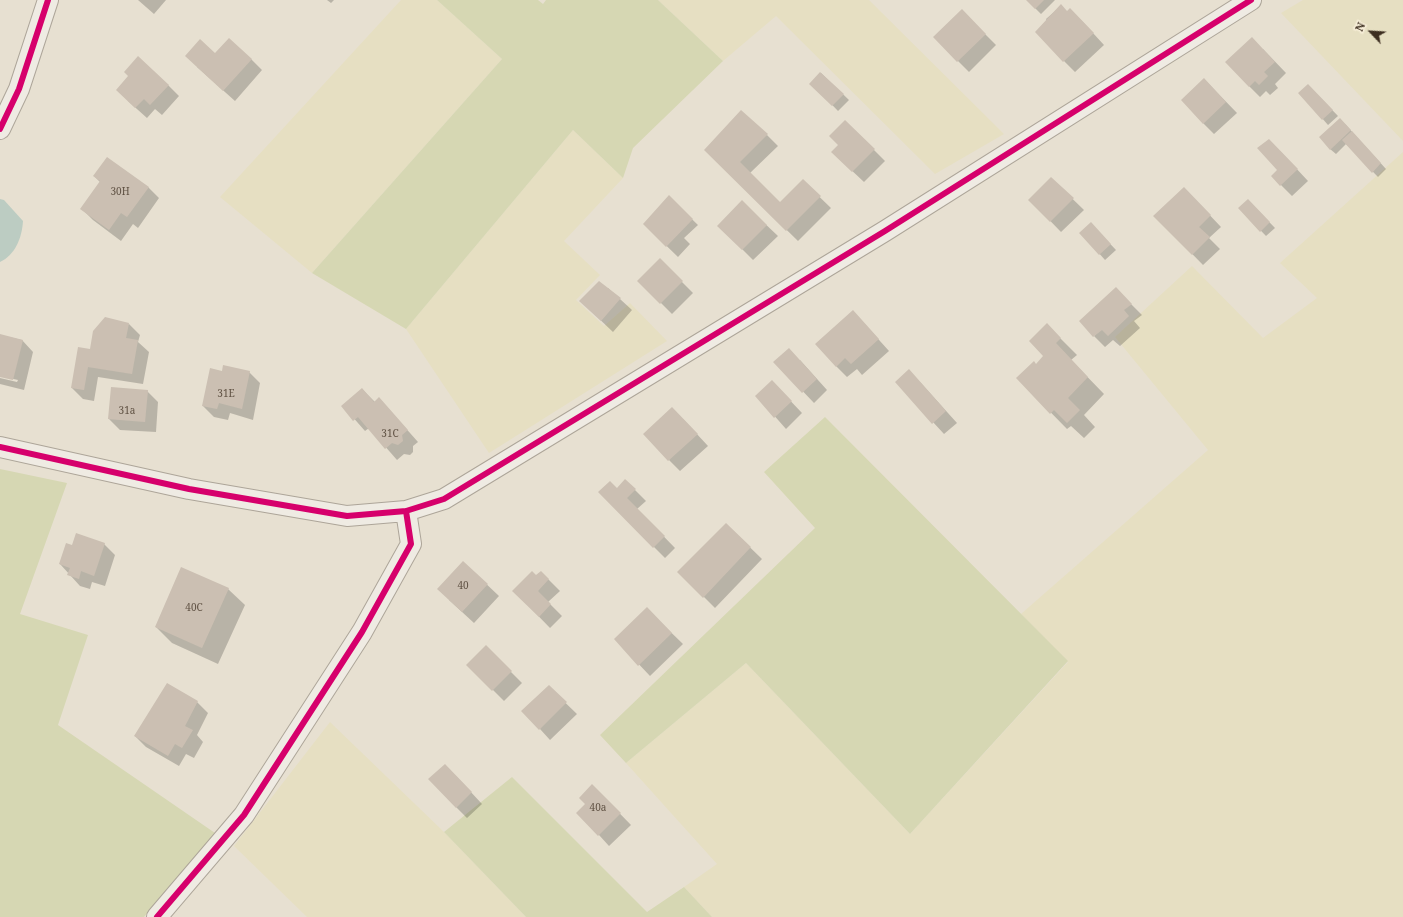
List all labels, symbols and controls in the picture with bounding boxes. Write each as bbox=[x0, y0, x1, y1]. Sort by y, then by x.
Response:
north arrow bbox=[1351, 12, 1391, 52]
text: N bbox=[1351, 20, 1368, 34]
house number: 30H bbox=[110, 186, 130, 198]
house number: 31E bbox=[217, 388, 235, 400]
house number: 31a bbox=[119, 405, 135, 417]
house number: 31C bbox=[381, 428, 399, 440]
house number: 40 bbox=[457, 580, 469, 592]
house number: 40C bbox=[185, 602, 203, 614]
house number: 40a bbox=[590, 802, 606, 814]

